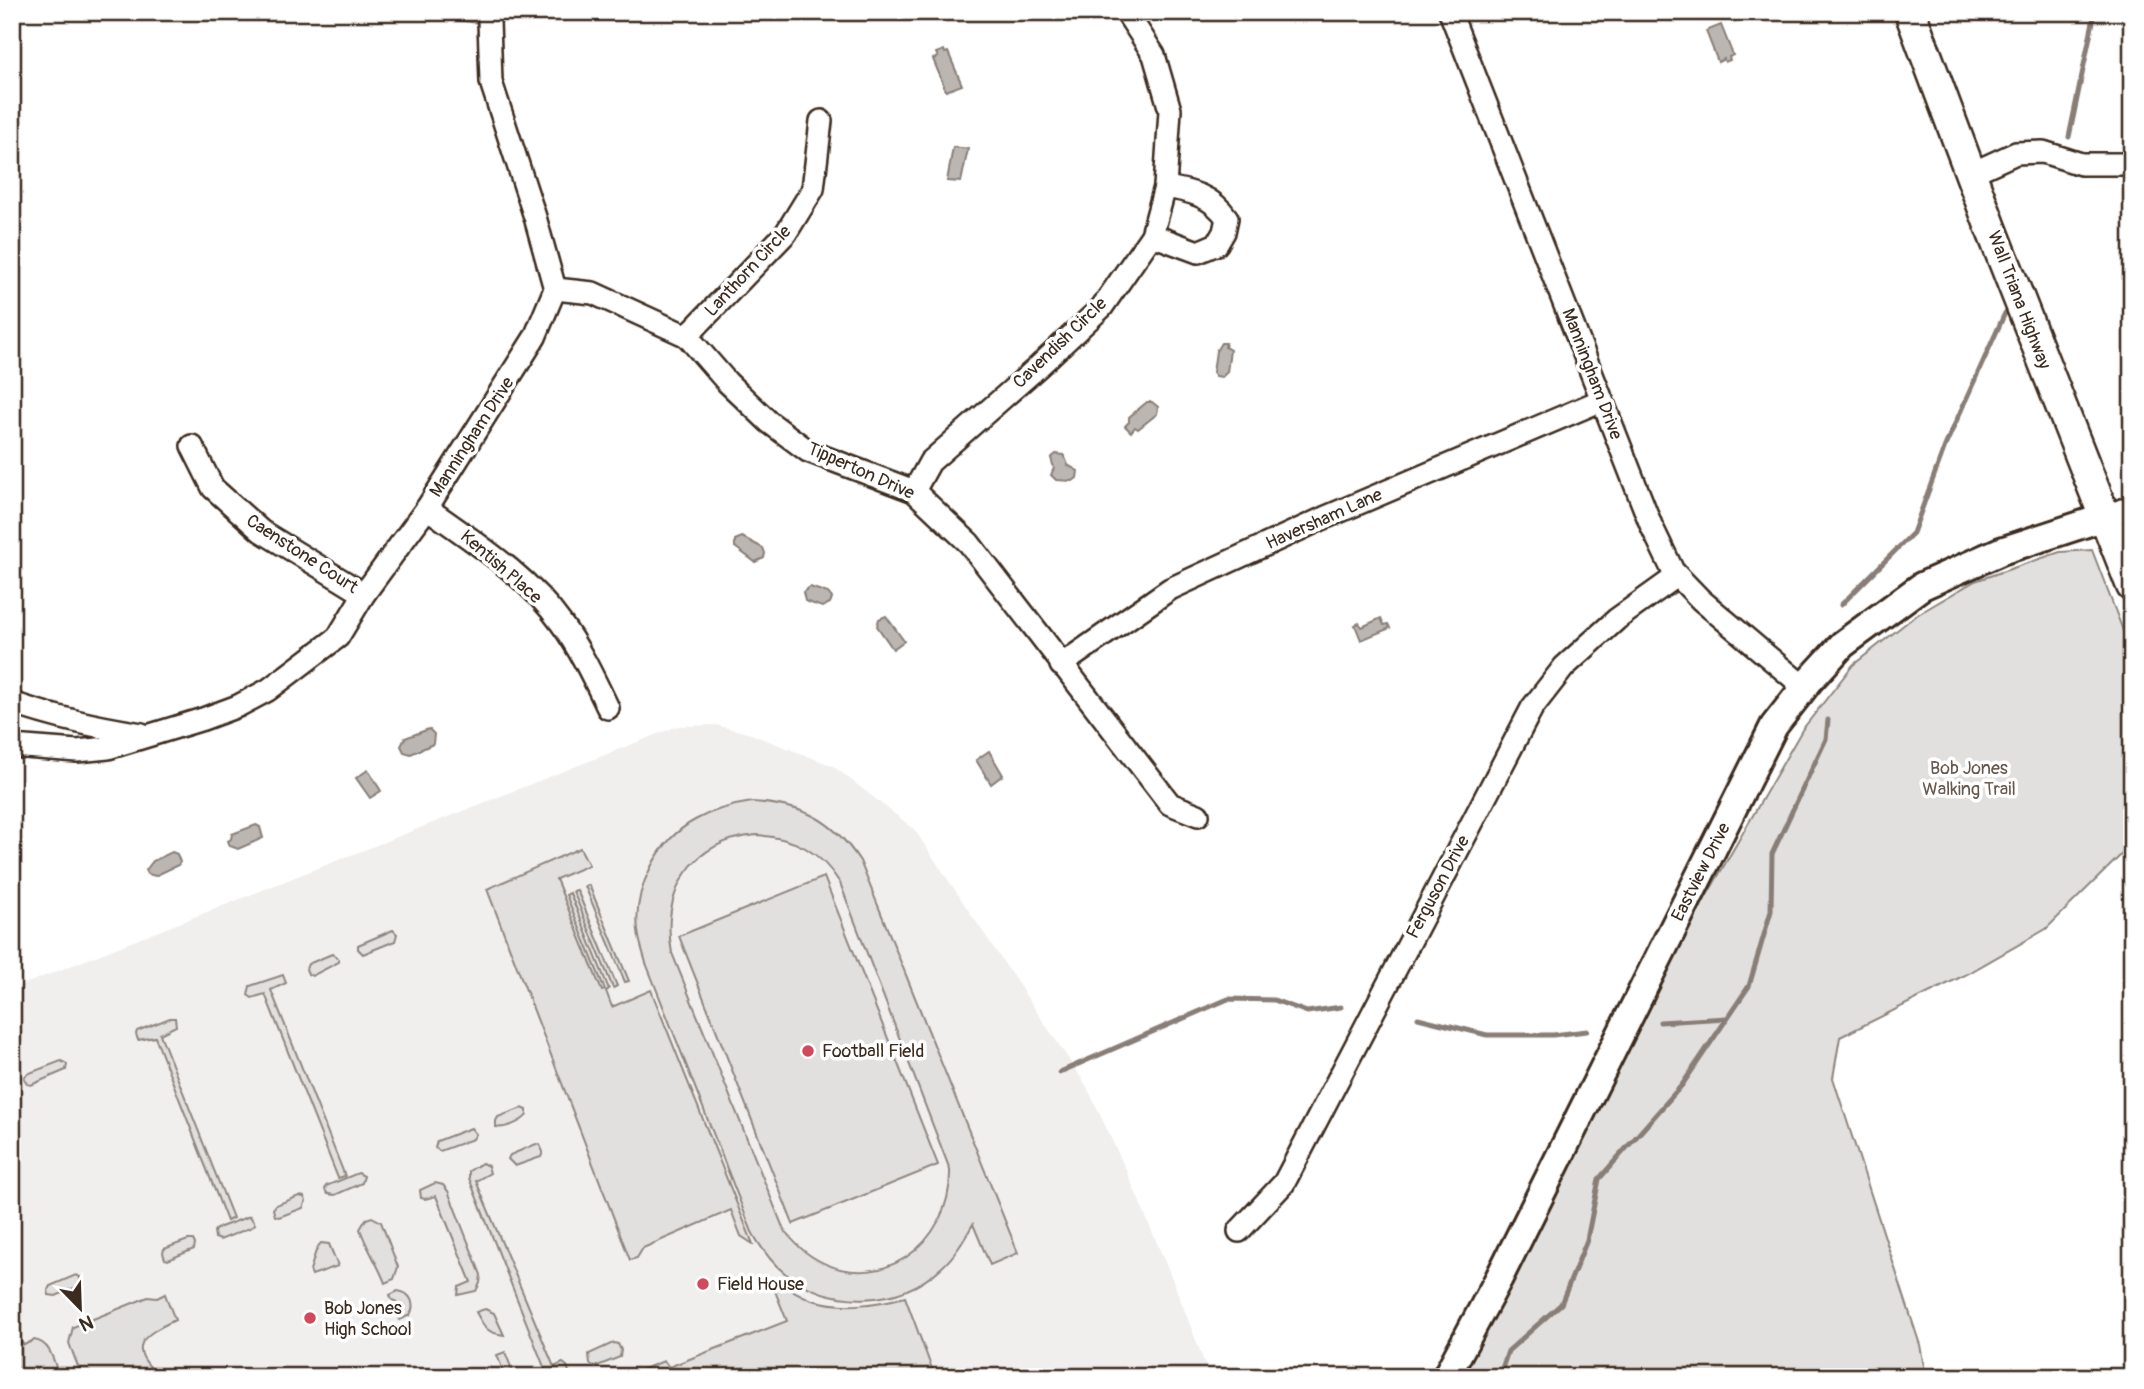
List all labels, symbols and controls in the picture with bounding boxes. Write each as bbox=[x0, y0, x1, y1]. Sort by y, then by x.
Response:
street label: Lanthorn Circle bbox=[700, 220, 796, 322]
street label: Wall Triana Highway bbox=[1982, 228, 2056, 373]
street label: Cavendish Circle bbox=[1008, 292, 1112, 394]
street label: Manningham Drive bbox=[1556, 305, 1628, 443]
street label: Manningham Drive bbox=[425, 372, 519, 501]
street label: Tipperton Drive bbox=[804, 437, 918, 505]
street label: Haversham Lane bbox=[1262, 483, 1386, 555]
street label: Caenstone Court bbox=[242, 509, 363, 599]
street label: Kentish Place bbox=[455, 525, 547, 609]
park label: Bob Jones Walking Trail bbox=[1922, 757, 2016, 801]
street label: Eastview Drive bbox=[1666, 819, 1736, 925]
street label: Ferguson Drive bbox=[1401, 831, 1475, 943]
place label: Football Field bbox=[822, 1040, 924, 1063]
marker: Football Field bbox=[800, 1043, 816, 1059]
place label: Field House bbox=[717, 1273, 804, 1296]
north arrow bbox=[46, 1274, 116, 1344]
marker: Field House bbox=[695, 1276, 711, 1292]
place label: Bob Jones High School bbox=[324, 1297, 412, 1341]
text: N bbox=[76, 1309, 97, 1336]
marker: Bob Jones High School bbox=[302, 1310, 318, 1326]

